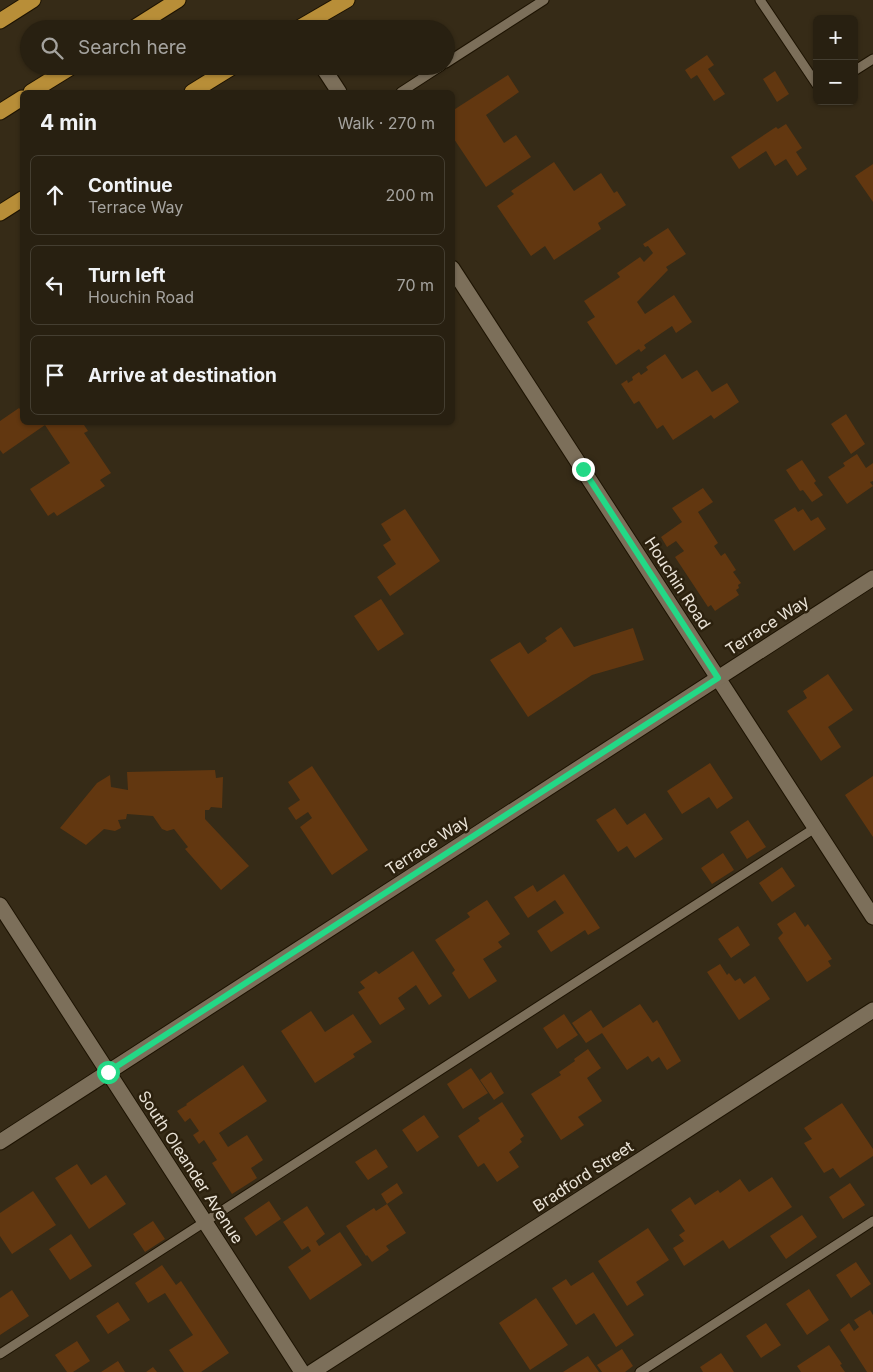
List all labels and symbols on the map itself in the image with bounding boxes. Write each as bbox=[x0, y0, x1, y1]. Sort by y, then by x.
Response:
route end bbox=[572, 458, 595, 481]
street label: Houchin Road bbox=[641, 533, 715, 633]
street label: Terrace Way bbox=[722, 591, 812, 659]
street label: Terrace Way bbox=[382, 811, 472, 879]
route start bbox=[97, 1061, 120, 1084]
street label: South Oleander Avenue bbox=[134, 1087, 248, 1247]
street label: Bradford Street bbox=[529, 1136, 637, 1216]

